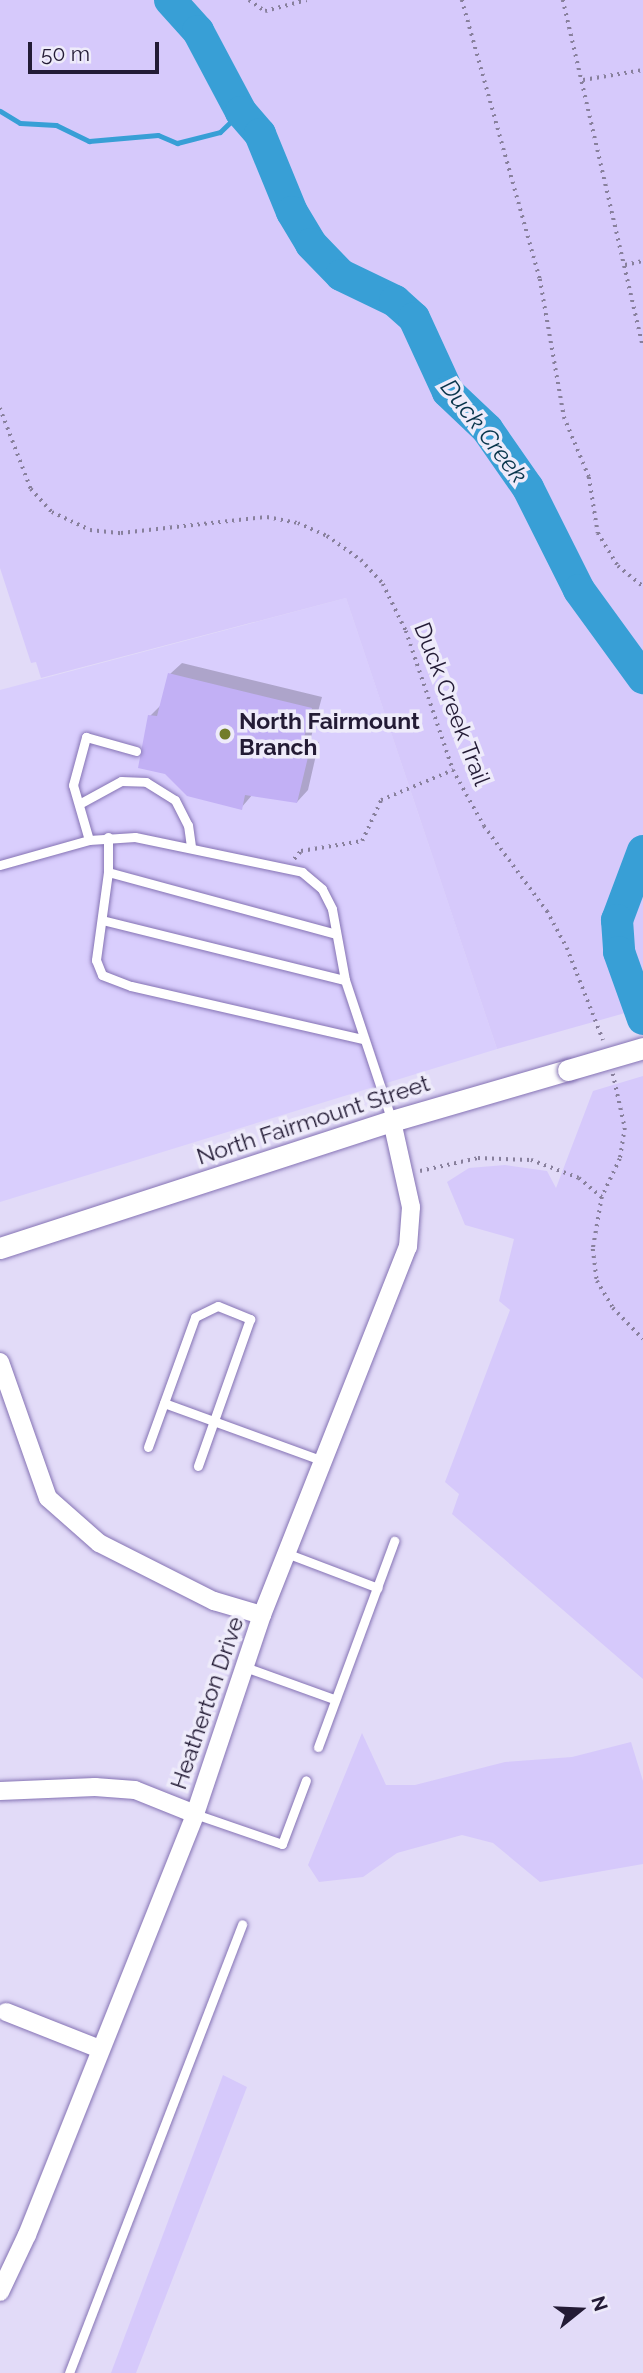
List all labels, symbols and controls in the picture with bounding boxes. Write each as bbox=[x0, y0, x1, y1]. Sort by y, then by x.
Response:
scale bar bbox=[32, 28, 163, 72]
text: 50 m bbox=[41, 41, 90, 66]
water label: Duck Creek bbox=[435, 373, 533, 489]
street label: Duck Creek Trail bbox=[408, 618, 496, 790]
place label: North Fairmount Branch bbox=[239, 707, 420, 761]
marker: North Fairmount Branch bbox=[217, 726, 233, 742]
street label: North Fairmount Street bbox=[193, 1069, 433, 1171]
street label: Heatherton Drive bbox=[165, 1613, 249, 1793]
north arrow bbox=[545, 2275, 615, 2345]
text: N bbox=[587, 2293, 613, 2314]

